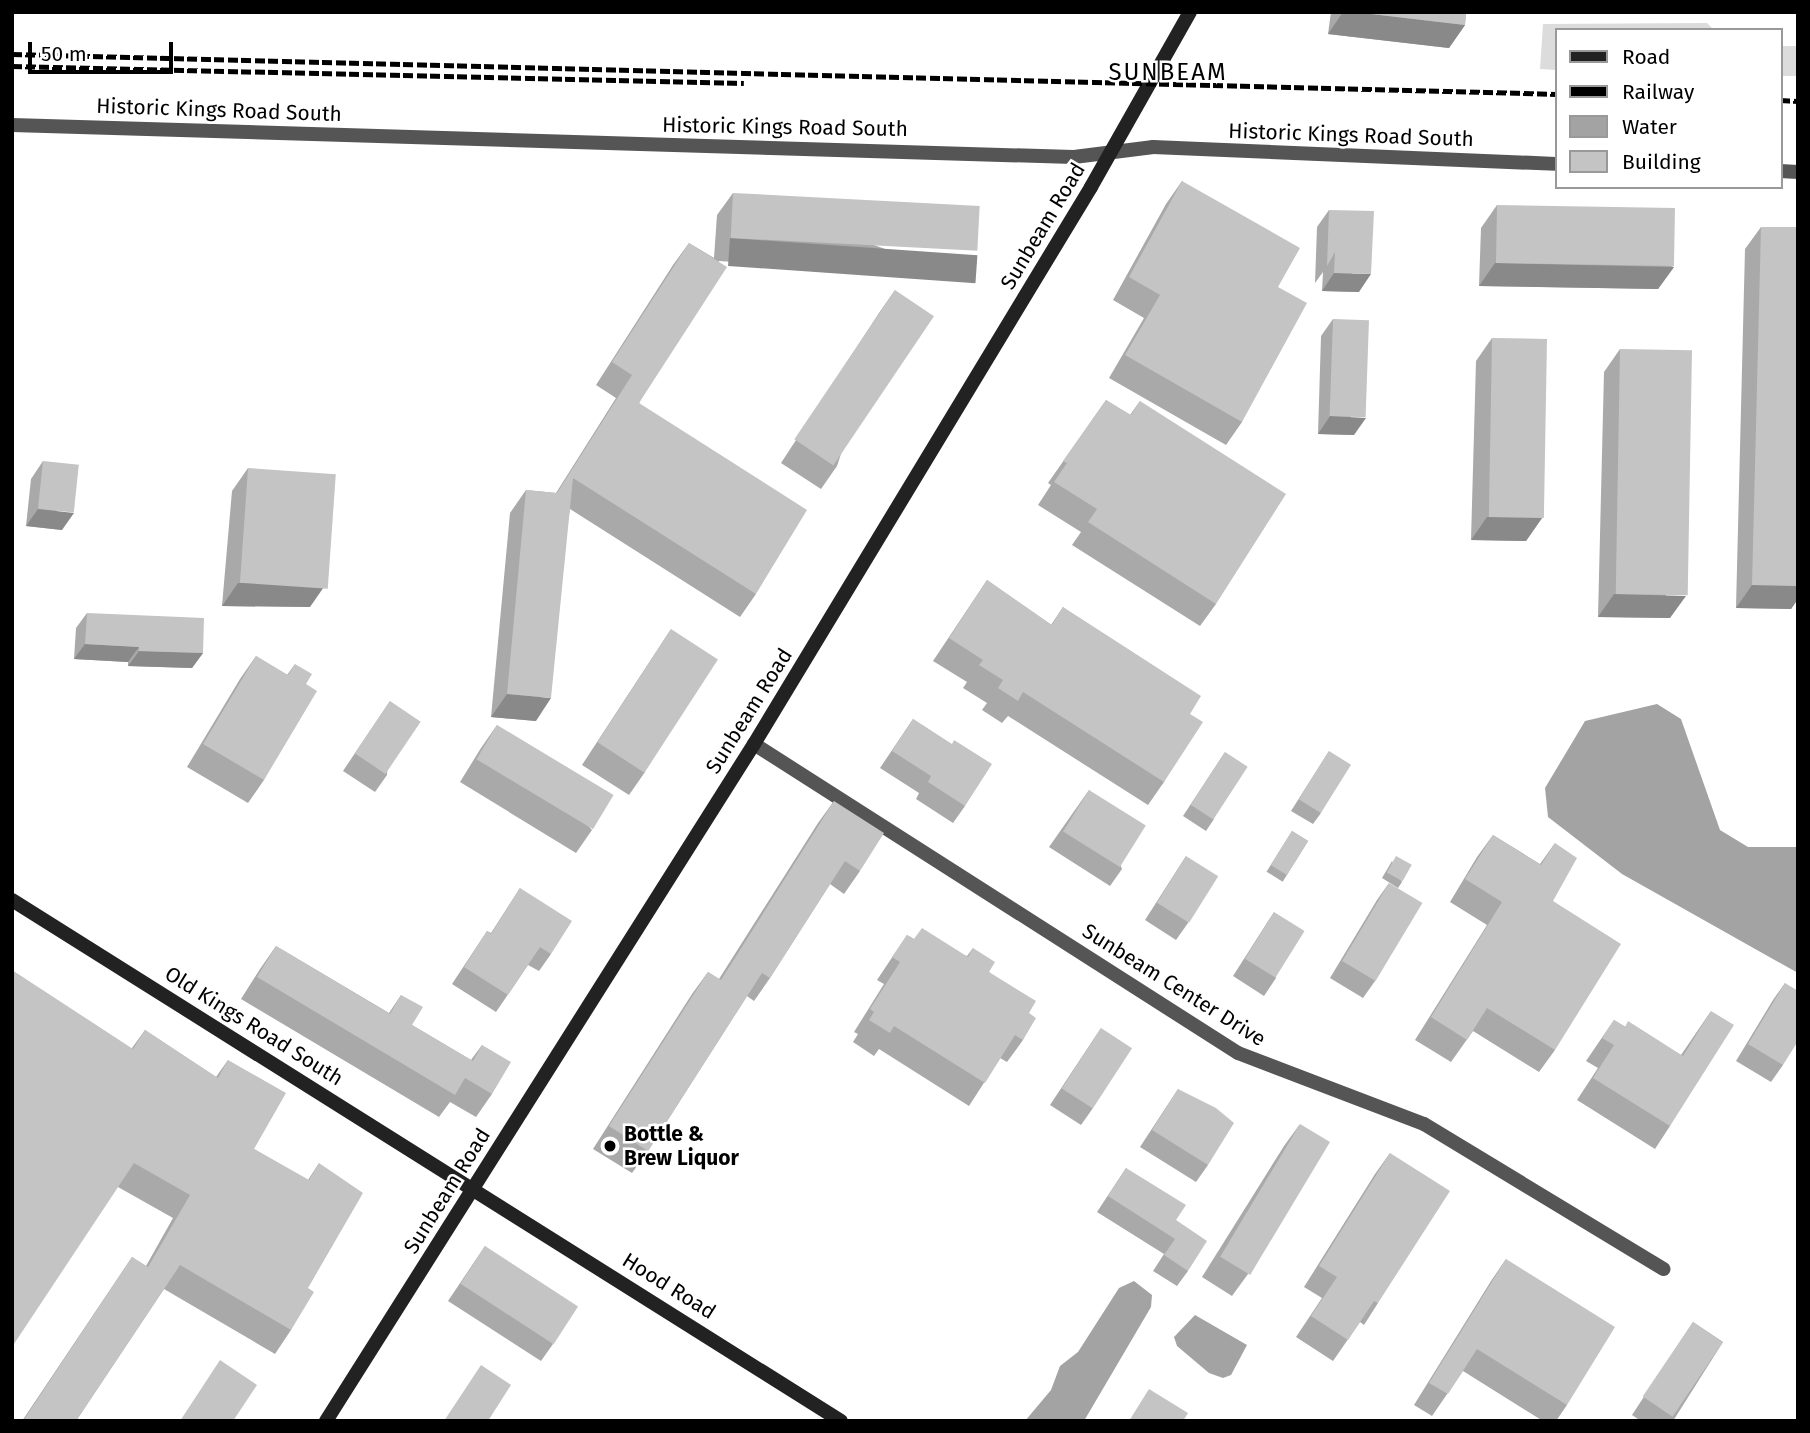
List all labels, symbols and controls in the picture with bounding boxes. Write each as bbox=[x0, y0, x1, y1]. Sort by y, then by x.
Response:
scale bar bbox=[32, 28, 177, 72]
legend bbox=[1554, 28, 1782, 189]
text: 50 m bbox=[41, 41, 87, 67]
text: Road bbox=[1622, 44, 1670, 70]
district label: SUNBEAM bbox=[1109, 59, 1227, 87]
text: Railway bbox=[1622, 79, 1694, 105]
street label: Historic Kings Road South bbox=[96, 93, 342, 127]
street label: Historic Kings Road South bbox=[662, 112, 908, 142]
text: Water bbox=[1622, 114, 1677, 140]
street label: Historic Kings Road South bbox=[1228, 118, 1474, 152]
text: Building bbox=[1622, 149, 1701, 175]
street label: Sunbeam Road bbox=[995, 158, 1091, 294]
street label: Sunbeam Road bbox=[700, 644, 798, 778]
street label: Sunbeam Center Drive bbox=[1078, 918, 1270, 1052]
street label: Old Kings Road South bbox=[160, 961, 348, 1091]
place label: Bottle & Brew Liquor bbox=[624, 1121, 739, 1171]
street label: Sunbeam Road bbox=[398, 1124, 496, 1258]
marker: Bottle & Brew Liquor bbox=[602, 1138, 618, 1154]
street label: Hood Road bbox=[618, 1247, 720, 1325]

